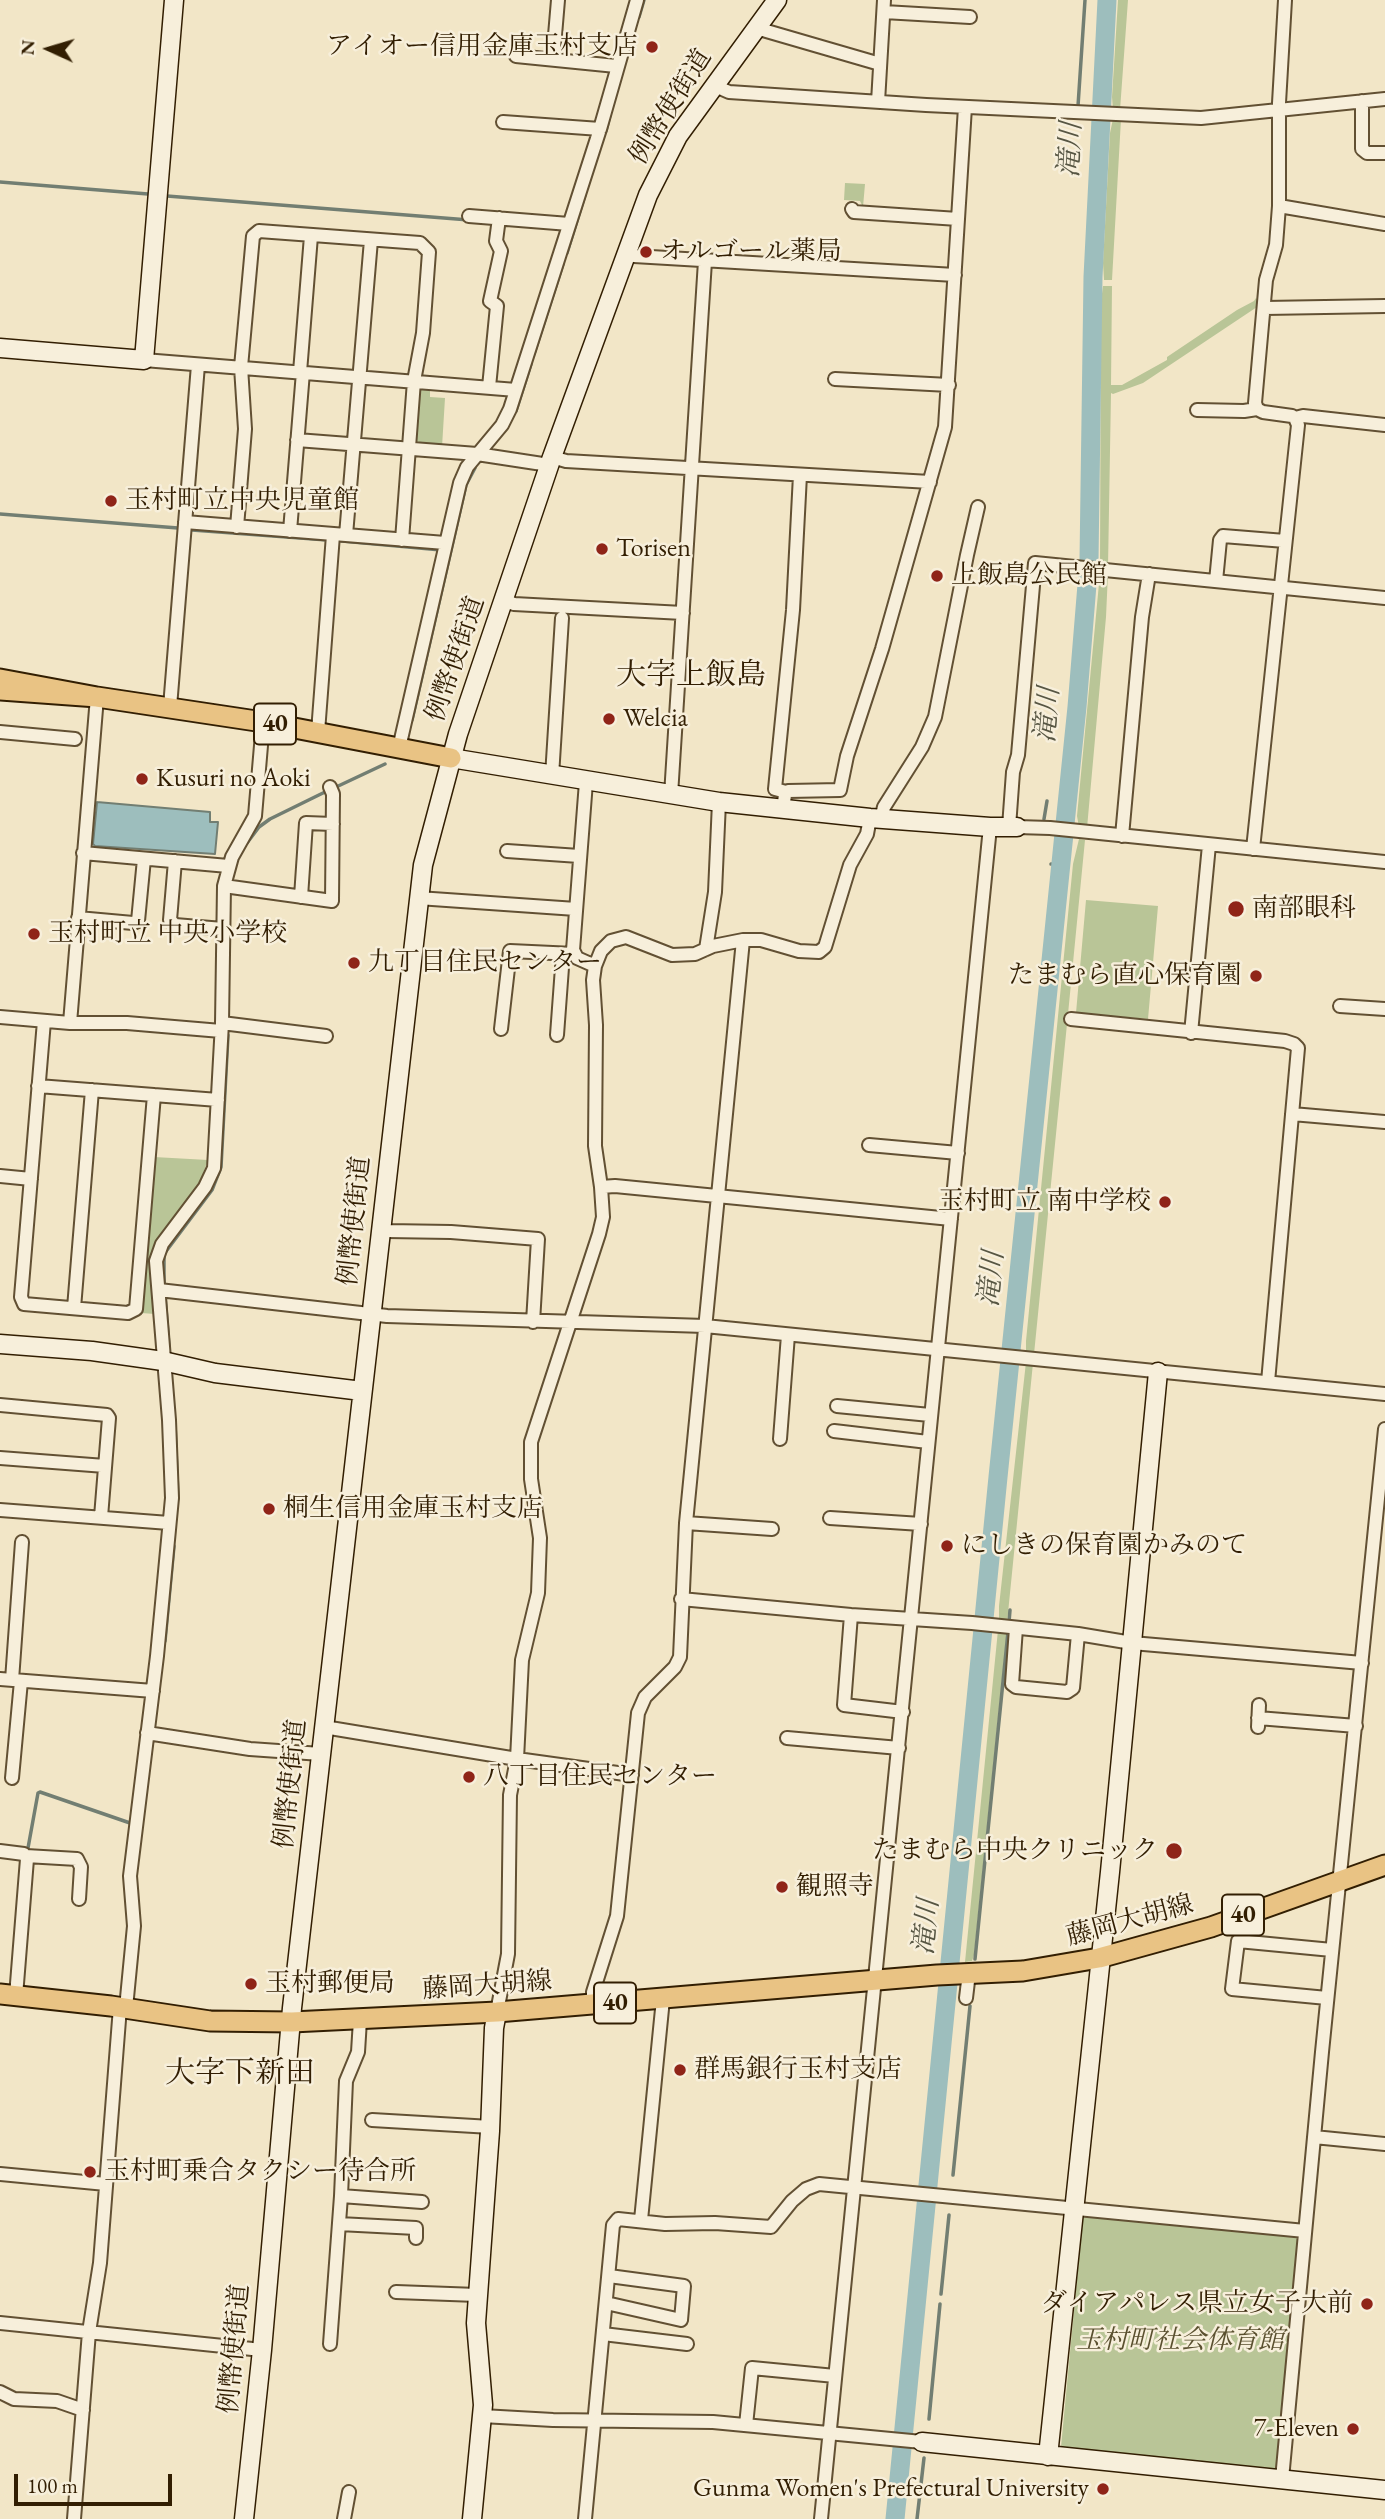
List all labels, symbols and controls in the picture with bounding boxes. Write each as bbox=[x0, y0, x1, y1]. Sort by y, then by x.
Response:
north arrow bbox=[14, 14, 84, 84]
place label: アイオー信用金庫玉村支店 bbox=[326, 31, 638, 63]
text: N bbox=[15, 39, 41, 56]
marker: アイオー信用金庫玉村支店 bbox=[644, 39, 660, 55]
street label: 例幣使街道 bbox=[623, 44, 719, 170]
water label: 滝川 bbox=[1053, 121, 1089, 179]
place label: オルゴール薬局 bbox=[660, 236, 842, 268]
marker: オルゴール薬局 bbox=[638, 244, 654, 260]
place label: 玉村町立中央児童館 bbox=[125, 485, 359, 517]
marker: 玉村町立中央児童館 bbox=[103, 493, 119, 509]
place label: Torisen bbox=[616, 533, 691, 565]
marker: Torisen bbox=[594, 541, 610, 557]
place label: 上飯島公民館 bbox=[951, 560, 1107, 592]
marker: 上飯島公民館 bbox=[929, 568, 945, 584]
street label: 例幣使街道 bbox=[420, 592, 492, 726]
district label: 大字上飯島 bbox=[616, 658, 766, 694]
water label: 滝川 bbox=[1029, 686, 1067, 744]
place label: Welcia bbox=[623, 703, 688, 735]
road number: 40 bbox=[254, 704, 296, 744]
marker: Welcia bbox=[601, 711, 617, 727]
place label: Kusuri no Aoki bbox=[156, 763, 311, 795]
marker: Kusuri no Aoki bbox=[134, 771, 150, 787]
place label: 南部眼科 bbox=[1252, 893, 1356, 925]
marker: 南部眼科 bbox=[1226, 899, 1246, 919]
place label: 玉村町立 中央小学校 bbox=[48, 918, 287, 950]
marker: 玉村町立 中央小学校 bbox=[26, 926, 42, 942]
place label: 九丁目住民センター bbox=[368, 947, 602, 979]
marker: 九丁目住民センター bbox=[346, 955, 362, 971]
place label: たまむら直心保育園 bbox=[1008, 960, 1242, 992]
marker: たまむら直心保育園 bbox=[1248, 968, 1264, 984]
street label: 例幣使街道 bbox=[333, 1155, 377, 1287]
place label: 玉村町立 南中学校 bbox=[938, 1186, 1151, 1218]
marker: 玉村町立 南中学校 bbox=[1157, 1194, 1173, 1210]
water label: 滝川 bbox=[972, 1249, 1012, 1309]
place label: 桐生信用金庫玉村支店 bbox=[283, 1493, 543, 1525]
marker: 桐生信用金庫玉村支店 bbox=[261, 1501, 277, 1517]
place label: にしきの保育園かみのて bbox=[961, 1530, 1247, 1562]
marker: にしきの保育園かみのて bbox=[939, 1538, 955, 1554]
street label: 例幣使街道 bbox=[269, 1718, 313, 1850]
place label: 八丁目住民センター bbox=[483, 1761, 717, 1793]
marker: 八丁目住民センター bbox=[461, 1769, 477, 1785]
place label: たまむら中央クリニック bbox=[872, 1835, 1158, 1867]
marker: たまむら中央クリニック bbox=[1164, 1841, 1184, 1861]
place label: 観照寺 bbox=[796, 1871, 874, 1903]
marker: 観照寺 bbox=[774, 1879, 790, 1895]
street label: 藤岡大胡線 bbox=[1063, 1889, 1197, 1953]
road number: 40 bbox=[1222, 1894, 1264, 1936]
water label: 滝川 bbox=[907, 1897, 947, 1957]
street label: 藤岡大胡線 bbox=[421, 1966, 553, 2006]
place label: 玉村郵便局 bbox=[265, 1968, 395, 2000]
marker: 玉村郵便局 bbox=[243, 1976, 259, 1992]
road number: 40 bbox=[594, 1982, 636, 2024]
place label: 群馬銀行玉村支店 bbox=[694, 2054, 902, 2086]
district label: 大字下新田 bbox=[165, 2056, 315, 2092]
marker: 群馬銀行玉村支店 bbox=[672, 2062, 688, 2078]
place label: 玉村町乗合タクシー待合所 bbox=[104, 2156, 416, 2188]
marker: 玉村町乗合タクシー待合所 bbox=[82, 2164, 98, 2180]
street label: 例幣使街道 bbox=[214, 2283, 256, 2415]
place label: ダイアパレス県立女子大前 bbox=[1041, 2288, 1353, 2320]
marker: ダイアパレス県立女子大前 bbox=[1359, 2296, 1375, 2312]
park label: 玉村町社会体育館 bbox=[1076, 2325, 1284, 2357]
place label: 7-Eleven bbox=[1254, 2413, 1339, 2445]
marker: 7-Eleven bbox=[1345, 2421, 1361, 2437]
scale bar bbox=[18, 2460, 175, 2504]
text: 100 m bbox=[27, 2472, 78, 2499]
place label: Gunma Women's Prefectural University bbox=[693, 2473, 1089, 2505]
marker: Gunma Women's Prefectural University bbox=[1095, 2481, 1111, 2497]

